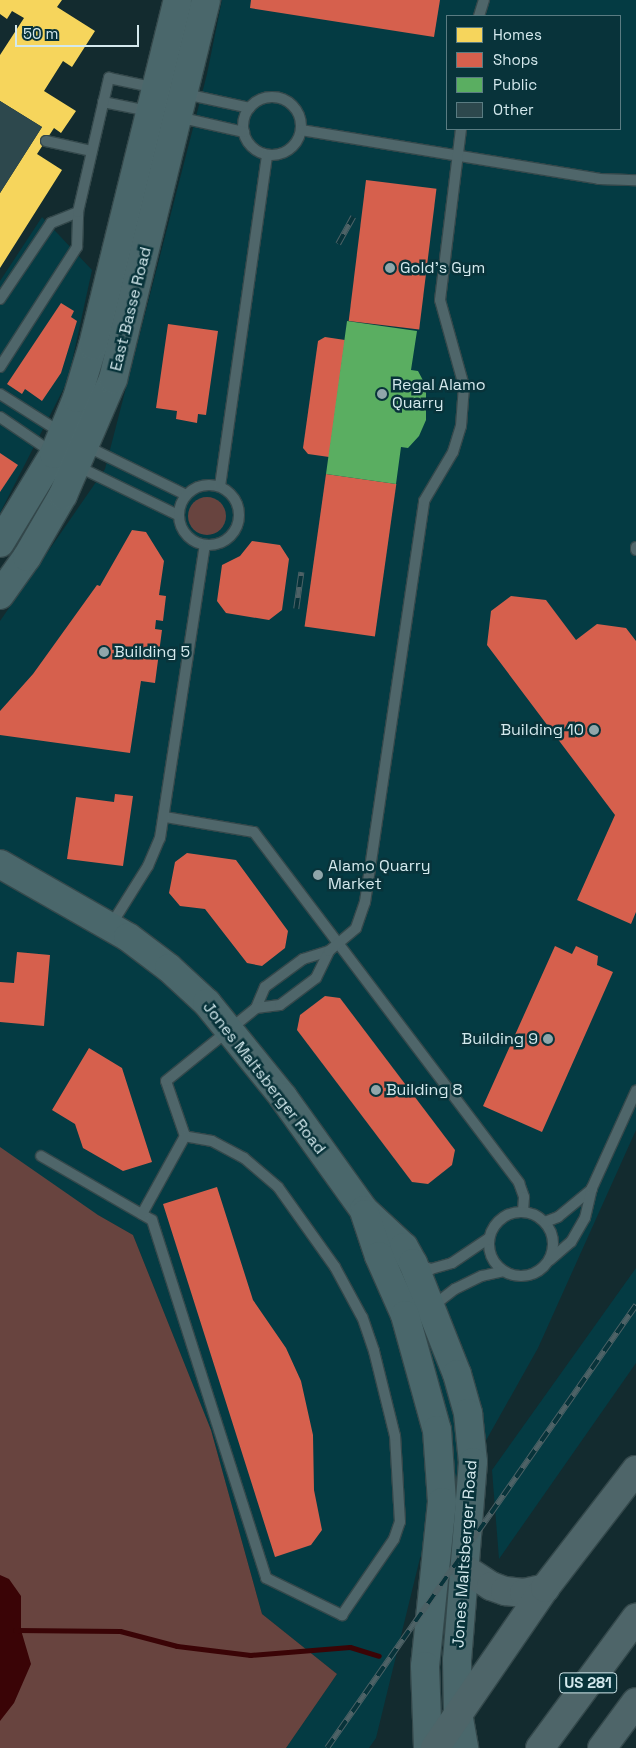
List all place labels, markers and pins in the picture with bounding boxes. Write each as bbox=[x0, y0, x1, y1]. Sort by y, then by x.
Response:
place label: Gold's Gym bbox=[400, 258, 485, 278]
marker: Gold's Gym bbox=[384, 262, 396, 274]
place label: Regal Alamo Quarry bbox=[392, 375, 486, 413]
marker: Regal Alamo Quarry bbox=[376, 388, 388, 400]
place label: Building 5 bbox=[114, 642, 190, 662]
marker: Building 5 bbox=[98, 646, 110, 658]
place label: Building 10 bbox=[500, 720, 584, 740]
marker: Building 10 bbox=[588, 724, 600, 736]
place label: Alamo Quarry Market bbox=[328, 856, 431, 894]
marker: Alamo Quarry Market bbox=[312, 869, 324, 881]
place label: Building 9 bbox=[462, 1029, 538, 1049]
marker: Building 9 bbox=[542, 1033, 554, 1045]
place label: Building 8 bbox=[386, 1080, 463, 1100]
marker: Building 8 bbox=[370, 1084, 382, 1096]

